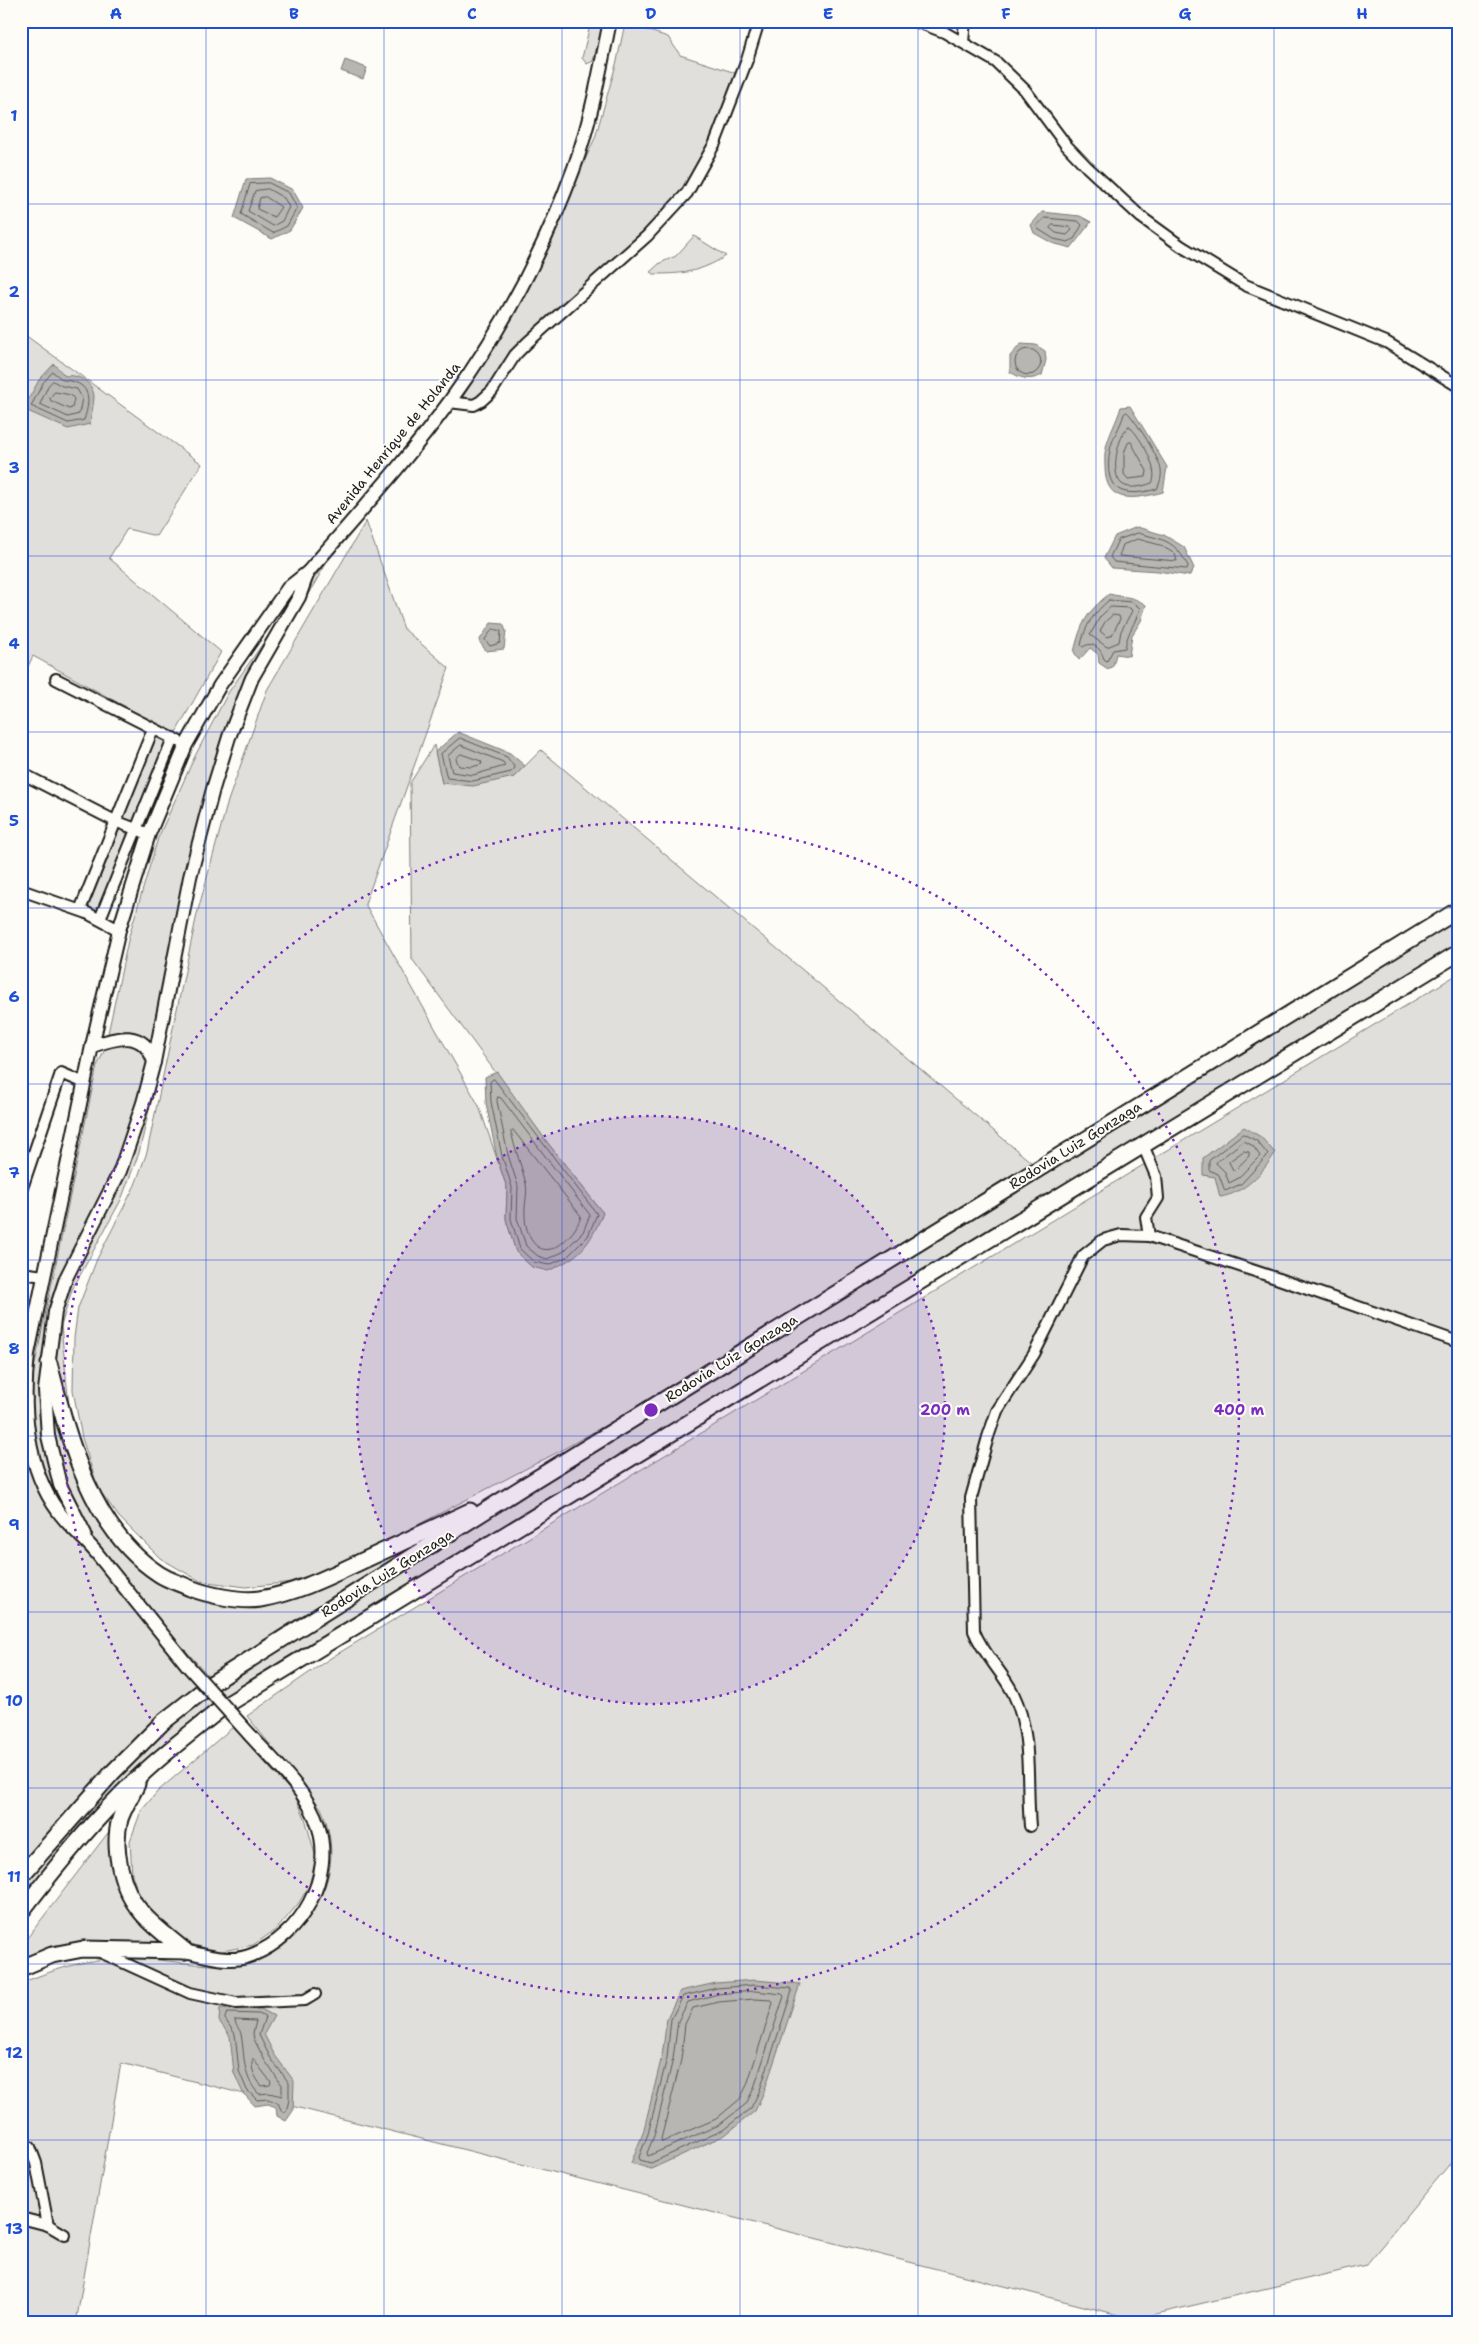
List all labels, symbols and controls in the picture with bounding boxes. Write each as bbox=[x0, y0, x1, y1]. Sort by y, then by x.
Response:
text: A bbox=[110, 3, 122, 24]
text: B bbox=[289, 3, 299, 24]
text: C bbox=[467, 3, 477, 24]
text: D bbox=[645, 3, 657, 24]
text: E bbox=[823, 3, 833, 24]
text: F bbox=[1001, 3, 1011, 24]
text: G bbox=[1179, 3, 1192, 24]
text: H bbox=[1356, 3, 1368, 24]
text: 1 bbox=[10, 105, 18, 126]
text: 2 bbox=[8, 281, 20, 302]
street label: Avenida Henrique de Holanda bbox=[322, 358, 464, 528]
text: 3 bbox=[8, 457, 20, 478]
text: 4 bbox=[8, 633, 20, 654]
text: 5 bbox=[9, 810, 19, 831]
text: 6 bbox=[8, 986, 20, 1007]
street label: Rodovia Luiz Gonzaga bbox=[1006, 1097, 1145, 1193]
text: 7 bbox=[8, 1162, 20, 1183]
street label: Rodovia Luiz Gonzaga bbox=[662, 1310, 801, 1406]
text: 8 bbox=[8, 1338, 20, 1359]
text: 200 m bbox=[920, 1400, 970, 1420]
text: 400 m bbox=[1214, 1400, 1264, 1420]
centre of rings bbox=[642, 1401, 660, 1419]
text: 9 bbox=[8, 1514, 20, 1535]
street label: Rodovia Luiz Gonzaga bbox=[318, 1525, 457, 1621]
text: 10 bbox=[5, 1690, 23, 1711]
text: 11 bbox=[7, 1866, 21, 1887]
text: 12 bbox=[5, 2042, 23, 2063]
text: 13 bbox=[5, 2218, 23, 2239]

